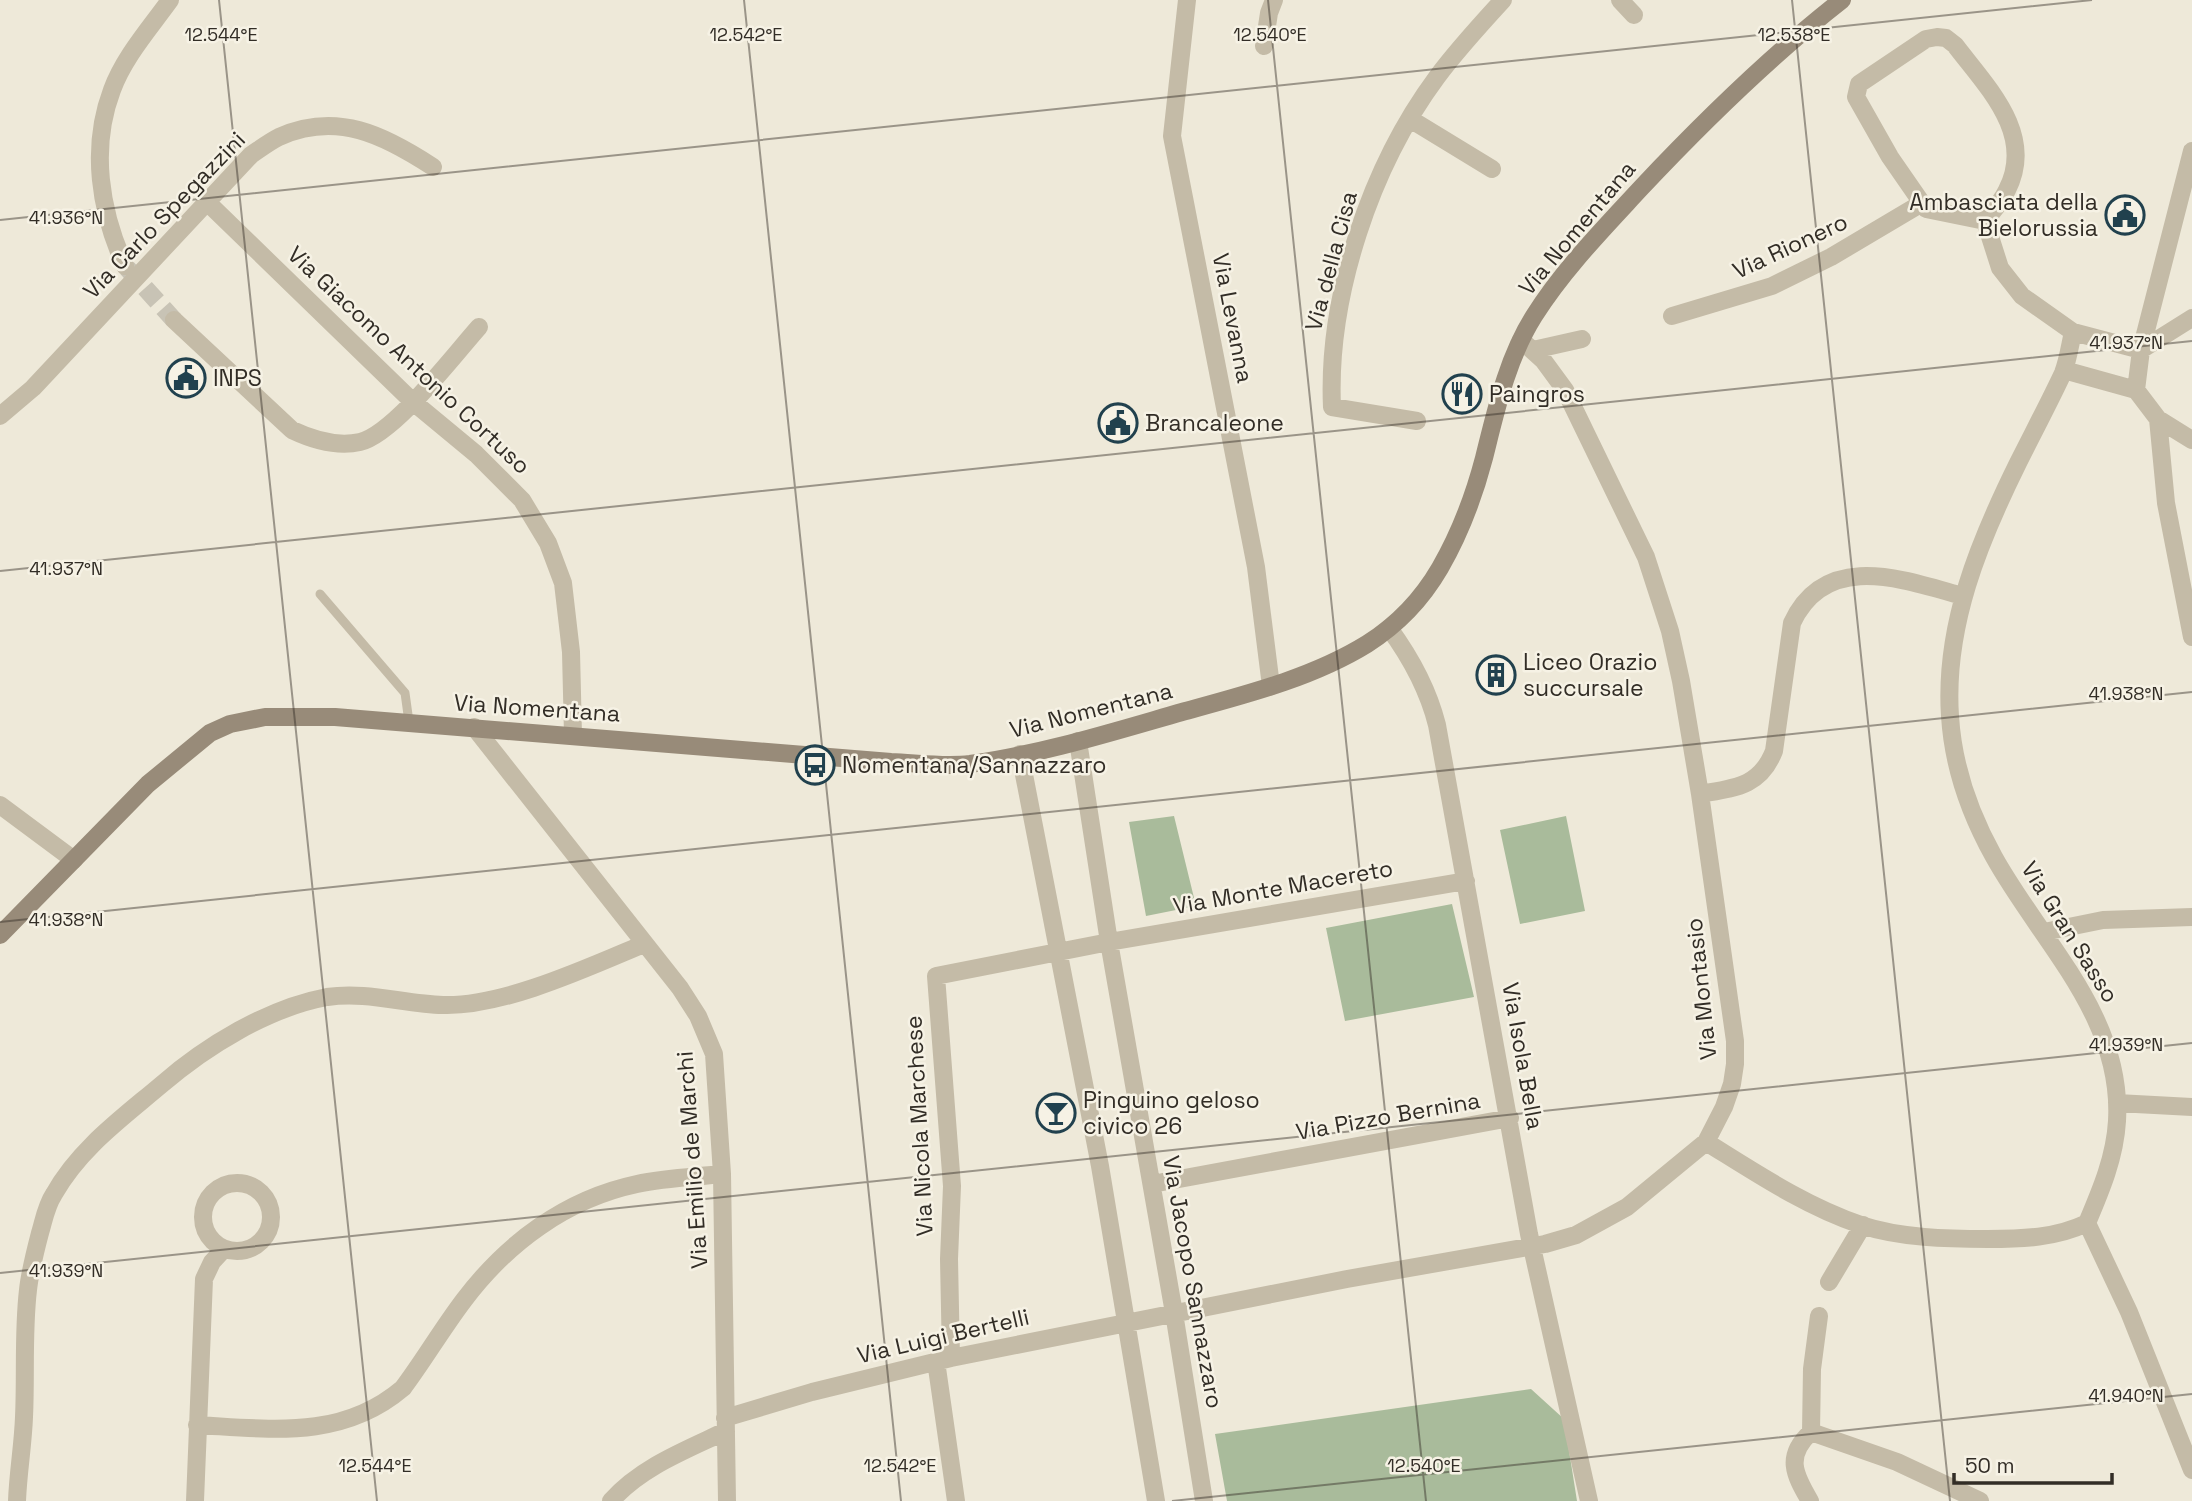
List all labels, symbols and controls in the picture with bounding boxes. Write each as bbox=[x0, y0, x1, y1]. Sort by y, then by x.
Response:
text: 12.544°E bbox=[184, 23, 258, 46]
text: 12.542°E bbox=[710, 23, 782, 46]
text: 12.540°E bbox=[1233, 23, 1307, 46]
text: 12.538°E bbox=[1758, 23, 1830, 46]
street label: Via Carlo Spegazzini bbox=[76, 125, 252, 305]
street label: Via Nomentana bbox=[1512, 154, 1642, 302]
place label: Ambasciata della Bielorussia bbox=[1909, 187, 2098, 243]
street label: Via della Cisa bbox=[1298, 188, 1364, 334]
public building icon: Ambasciata della Bielorussia bbox=[2104, 194, 2146, 236]
text: 41.936°N bbox=[29, 206, 103, 229]
street label: Via Rionero bbox=[1728, 206, 1852, 286]
street label: Via Giacomo Antonio Cortuso bbox=[281, 239, 537, 481]
street label: Via Levanna bbox=[1206, 251, 1260, 385]
text: 41.937°N bbox=[2089, 331, 2163, 354]
public building icon: INPS bbox=[165, 357, 207, 399]
place label: INPS bbox=[213, 363, 262, 393]
restaurant icon: Paingros bbox=[1441, 373, 1483, 415]
place label: Paingros bbox=[1489, 379, 1585, 409]
public building icon: Brancaleone bbox=[1097, 402, 1139, 444]
place label: Brancaleone bbox=[1145, 408, 1284, 438]
text: 41.937°N bbox=[29, 557, 103, 580]
place label: Liceo Orazio succursale bbox=[1523, 647, 1657, 703]
building icon: Liceo Orazio succursale bbox=[1475, 654, 1517, 696]
street label: Via Nomentana bbox=[1006, 675, 1176, 745]
text: 41.938°N bbox=[2089, 682, 2163, 705]
street label: Via Nomentana bbox=[453, 687, 621, 729]
bus stop icon: Nomentana/Sannazzaro bbox=[794, 744, 836, 786]
place label: Nomentana/Sannazzaro bbox=[842, 750, 1107, 780]
street label: Via Monte Macereto bbox=[1171, 853, 1395, 921]
street label: Via Gran Sasso bbox=[2015, 856, 2125, 1008]
text: 41.938°N bbox=[29, 908, 103, 931]
street label: Via Montasio bbox=[1679, 917, 1723, 1061]
street label: Via Isola Bella bbox=[1495, 980, 1551, 1132]
street label: Via Nicola Marchese bbox=[898, 1015, 940, 1237]
text: 41.939°N bbox=[2089, 1033, 2163, 1056]
street label: Via Emilio de Marchi bbox=[669, 1050, 715, 1270]
place label: Pinguino geloso civico 26 bbox=[1083, 1085, 1260, 1141]
street label: Via Pizzo Bernina bbox=[1293, 1085, 1483, 1147]
bar icon: Pinguino geloso civico 26 bbox=[1035, 1092, 1077, 1134]
street label: Via Jacopo Sannazzaro bbox=[1156, 1153, 1230, 1411]
text: 41.939°N bbox=[29, 1259, 103, 1282]
street label: Via Luigi Bertelli bbox=[854, 1302, 1032, 1370]
text: 41.940°N bbox=[2088, 1384, 2164, 1407]
scale bar bbox=[1954, 1442, 2112, 1486]
text: 50 m bbox=[1965, 1452, 2015, 1479]
text: 12.544°E bbox=[338, 1454, 412, 1477]
text: 12.542°E bbox=[864, 1454, 936, 1477]
text: 12.540°E bbox=[1387, 1454, 1461, 1477]

